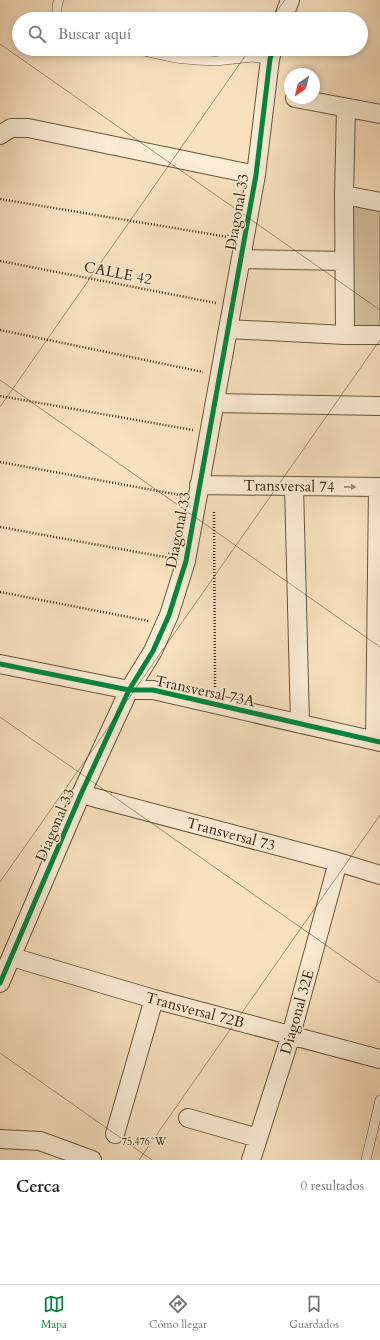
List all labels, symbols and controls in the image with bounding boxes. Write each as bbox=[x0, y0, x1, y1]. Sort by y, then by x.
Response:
search box bbox=[12, 12, 368, 56]
icon: search bbox=[26, 23, 48, 45]
text: Buscar aquí bbox=[58, 24, 131, 44]
north arrow bbox=[284, 68, 320, 104]
street label: Diagonal 33 bbox=[220, 172, 254, 252]
street label: CALLE 42 bbox=[82, 257, 154, 289]
street label: Transversal 74 bbox=[243, 475, 335, 497]
one-way arrow bbox=[344, 484, 357, 490]
street label: Diagonal 33 bbox=[161, 490, 195, 570]
street label: Transversal 73A bbox=[153, 671, 257, 711]
street label: Diagonal 33 bbox=[31, 785, 79, 865]
street label: Transversal 73 bbox=[184, 813, 278, 855]
street label: Diagonal 32E bbox=[275, 967, 319, 1057]
street label: Transversal 72B bbox=[143, 987, 247, 1033]
text: 75.476°W bbox=[122, 1135, 167, 1149]
text: Cerca bbox=[16, 1175, 60, 1198]
text: 0 resultados bbox=[300, 1177, 364, 1195]
tab: Mapa bbox=[41, 1293, 67, 1332]
tab: Cómo llegar bbox=[149, 1293, 207, 1332]
tab: Guardados bbox=[289, 1293, 339, 1332]

